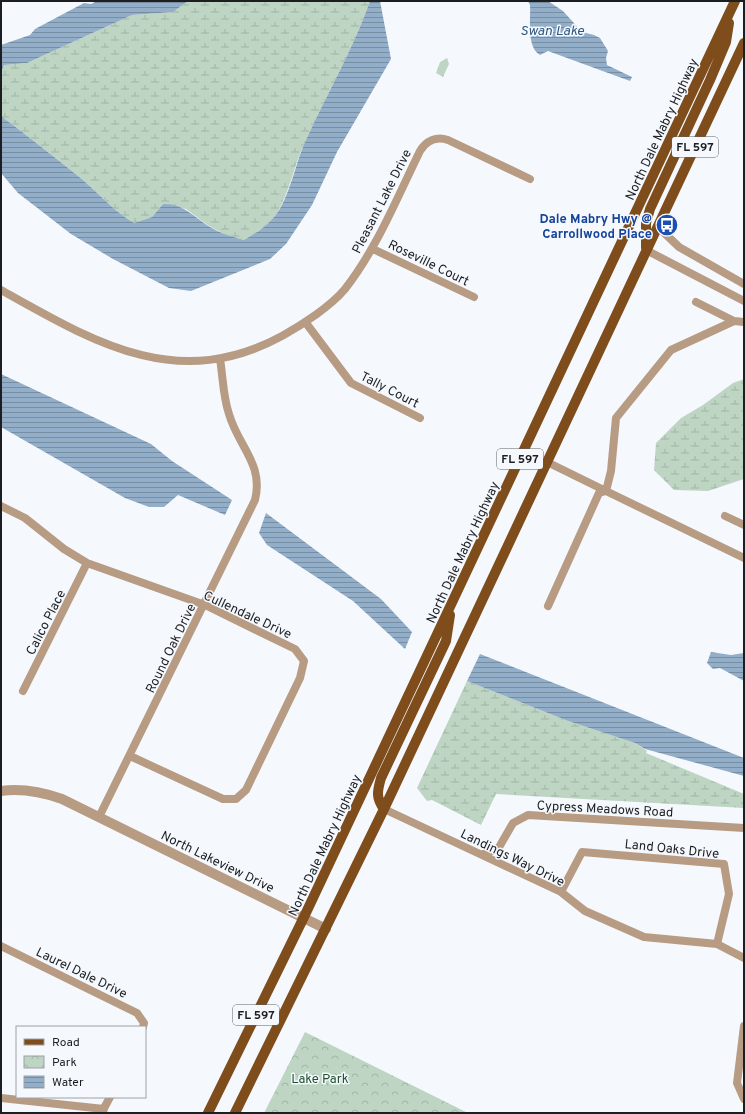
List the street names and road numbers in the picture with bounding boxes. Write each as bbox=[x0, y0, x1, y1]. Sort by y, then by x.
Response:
street label: North Dale Mabry Highway bbox=[623, 56, 703, 203]
road number: FL 597 bbox=[672, 137, 718, 157]
street label: Pleasant Lake Drive bbox=[350, 147, 416, 257]
street label: Roseville Court bbox=[385, 237, 471, 290]
street label: Tally Court bbox=[357, 369, 421, 412]
road number: FL 597 bbox=[497, 449, 543, 469]
street label: North Dale Mabry Highway bbox=[424, 479, 504, 626]
street label: Calico Place bbox=[24, 588, 70, 658]
street label: Cullendale Drive bbox=[200, 588, 294, 643]
street label: Round Oak Drive bbox=[143, 601, 200, 696]
street label: North Dale Mabry Highway bbox=[286, 772, 366, 919]
street label: Cypress Meadows Road bbox=[536, 798, 674, 822]
street label: Landings Way Drive bbox=[457, 827, 567, 891]
street label: North Lakeview Drive bbox=[158, 828, 276, 897]
street label: Land Oaks Drive bbox=[624, 837, 720, 863]
street label: Laurel Dale Drive bbox=[33, 945, 129, 1003]
road number: FL 597 bbox=[233, 1005, 279, 1025]

